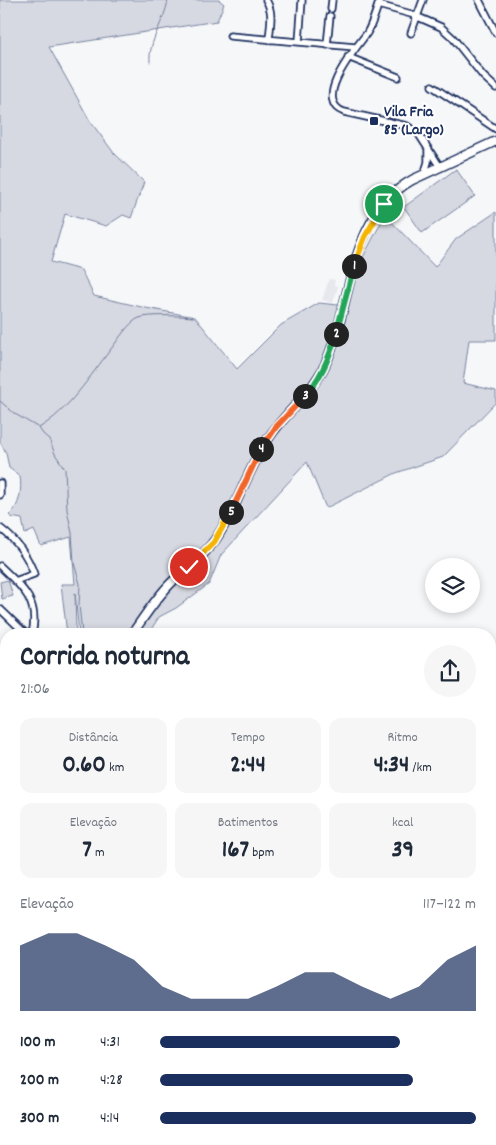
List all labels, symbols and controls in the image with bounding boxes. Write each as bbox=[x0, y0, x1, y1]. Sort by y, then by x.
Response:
place label: Vila Fria 85 (Largo) bbox=[384, 101, 444, 142]
marker: Vila Fria 85 (Largo) bbox=[368, 115, 380, 127]
pin bbox=[363, 183, 405, 225]
icon: arrive bbox=[370, 190, 398, 218]
pin: 1 bbox=[342, 254, 366, 278]
text: 1 bbox=[353, 256, 356, 276]
pin: 2 bbox=[324, 322, 348, 346]
text: 2 bbox=[333, 324, 340, 344]
pin: 3 bbox=[292, 384, 318, 408]
text: 3 bbox=[302, 386, 309, 406]
pin: 4 bbox=[248, 436, 274, 462]
text: 4 bbox=[259, 439, 264, 459]
pin: 5 bbox=[218, 500, 244, 524]
text: 5 bbox=[228, 502, 235, 522]
pin bbox=[168, 546, 210, 588]
icon: check bbox=[175, 553, 203, 581]
map controls bbox=[425, 558, 480, 613]
button: layers bbox=[425, 558, 480, 613]
text: Corrida noturna bbox=[20, 639, 189, 679]
button: share bbox=[424, 645, 476, 697]
text: 21:06 bbox=[20, 678, 50, 701]
text: Distância bbox=[69, 728, 118, 748]
text: Tempo bbox=[231, 728, 265, 748]
text: Ritmo bbox=[387, 728, 418, 748]
text: 0.60 bbox=[62, 748, 106, 784]
text: 2:44 bbox=[230, 748, 266, 784]
text: 4:34 bbox=[373, 748, 409, 784]
text: km bbox=[106, 758, 124, 778]
text: /km bbox=[409, 758, 432, 778]
text: Elevação bbox=[70, 813, 117, 833]
text: Batimentos bbox=[218, 813, 278, 833]
text: kcal bbox=[392, 813, 413, 833]
text: 7 bbox=[82, 833, 92, 869]
text: 167 bbox=[222, 833, 249, 869]
text: 39 bbox=[391, 833, 414, 869]
text: m bbox=[92, 843, 105, 863]
text: bpm bbox=[249, 843, 274, 863]
text: Elevação bbox=[20, 893, 74, 916]
text: 117–122 m bbox=[423, 893, 476, 916]
text: 100 m bbox=[20, 1031, 56, 1054]
text: 4:31 bbox=[100, 1031, 120, 1054]
text: 200 m bbox=[20, 1069, 59, 1092]
text: 4:28 bbox=[100, 1069, 123, 1092]
text: 300 m bbox=[20, 1107, 59, 1130]
text: 4:14 bbox=[100, 1107, 119, 1130]

